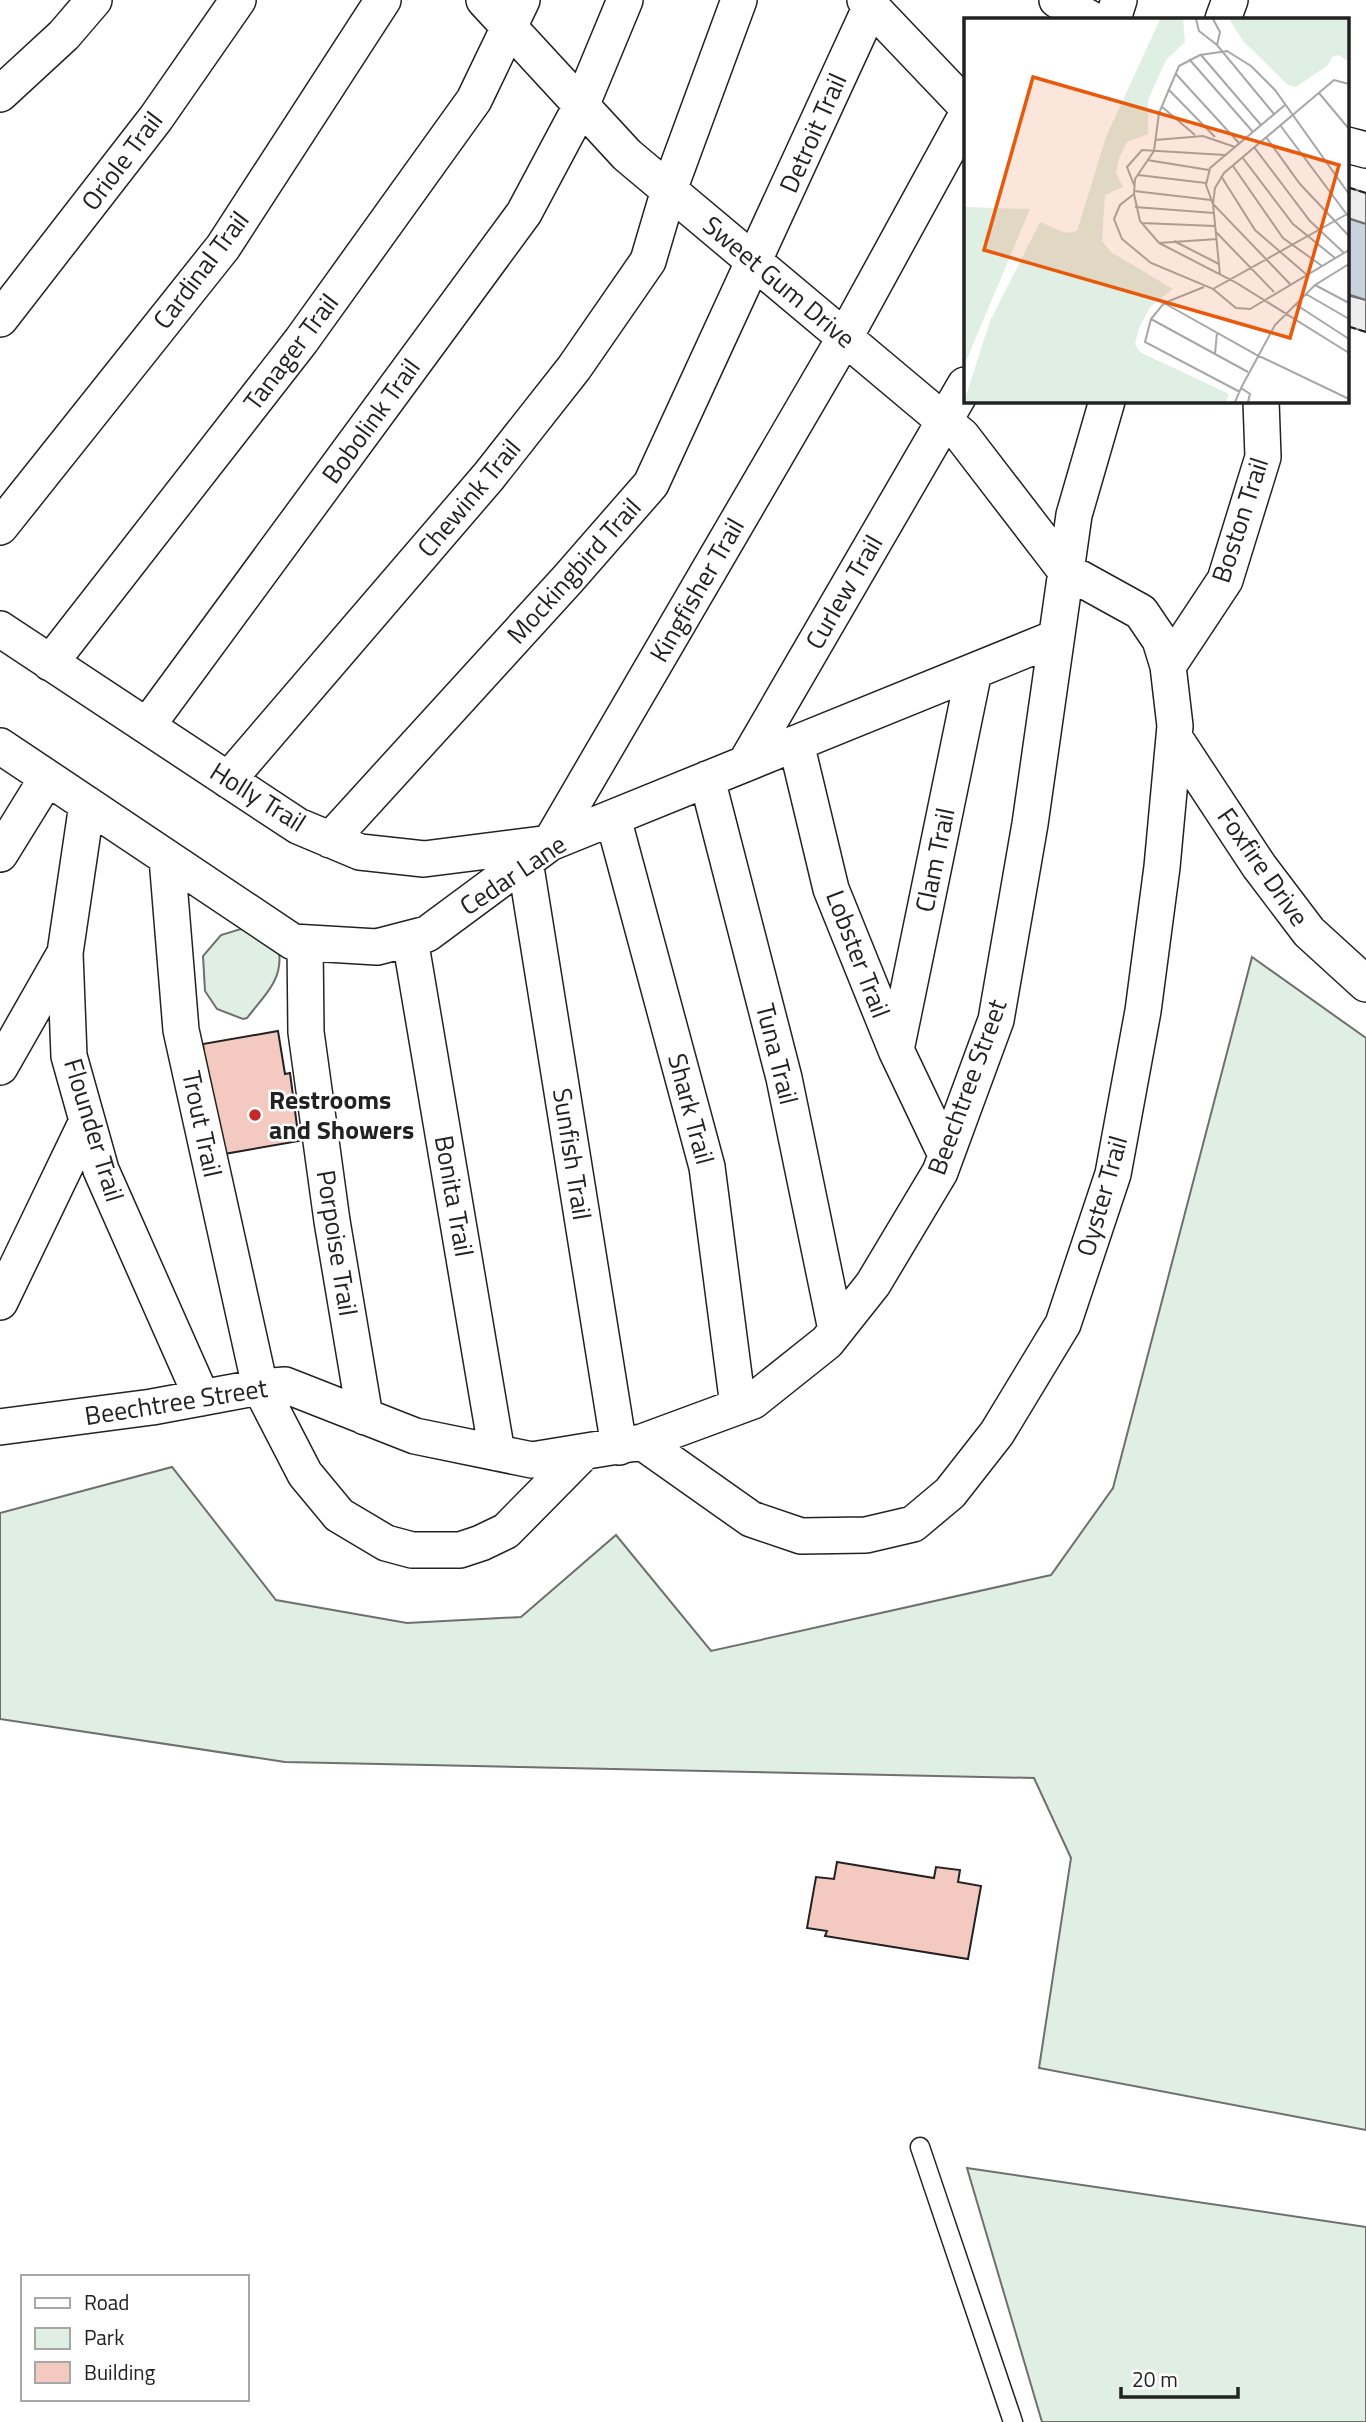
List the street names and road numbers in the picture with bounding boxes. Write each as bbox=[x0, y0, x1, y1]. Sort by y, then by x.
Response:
street label: Detroit Trail bbox=[769, 67, 856, 199]
street label: Oriole Trail bbox=[71, 103, 172, 219]
street label: Cardinal Trail bbox=[143, 202, 258, 337]
street label: Sweet Gum Drive bbox=[695, 206, 864, 357]
street label: Tanager Trail bbox=[234, 285, 348, 418]
street label: Bobolink Trail bbox=[312, 350, 429, 491]
street label: Chewink Trail bbox=[407, 430, 530, 565]
street label: Boston Trail bbox=[1201, 452, 1278, 587]
street label: Mockingbird Trail bbox=[497, 489, 650, 652]
street label: Kingfisher Trail bbox=[639, 510, 754, 669]
street label: Curlew Trail bbox=[795, 527, 892, 656]
street label: Holly Trail bbox=[203, 752, 314, 841]
street label: Foxfire Drive bbox=[1208, 799, 1319, 934]
street label: Clam Trail bbox=[904, 804, 965, 916]
street label: Cedar Lane bbox=[452, 825, 574, 925]
street label: Lobster Trail bbox=[816, 884, 901, 1023]
street label: Beechtree Street bbox=[917, 994, 1016, 1180]
street label: Tuna Trail bbox=[746, 999, 809, 1109]
street label: Shark Trail bbox=[658, 1049, 725, 1169]
street label: Flounder Trail bbox=[54, 1053, 135, 1206]
street label: Trout Trail bbox=[172, 1067, 233, 1181]
street label: Sunfish Trail bbox=[543, 1085, 602, 1223]
street label: Oyster Trail bbox=[1066, 1131, 1137, 1261]
street label: Bonita Trail bbox=[425, 1132, 484, 1260]
street label: Porpoise Trail bbox=[307, 1167, 368, 1319]
street label: Beechtree Street bbox=[82, 1368, 270, 1435]

